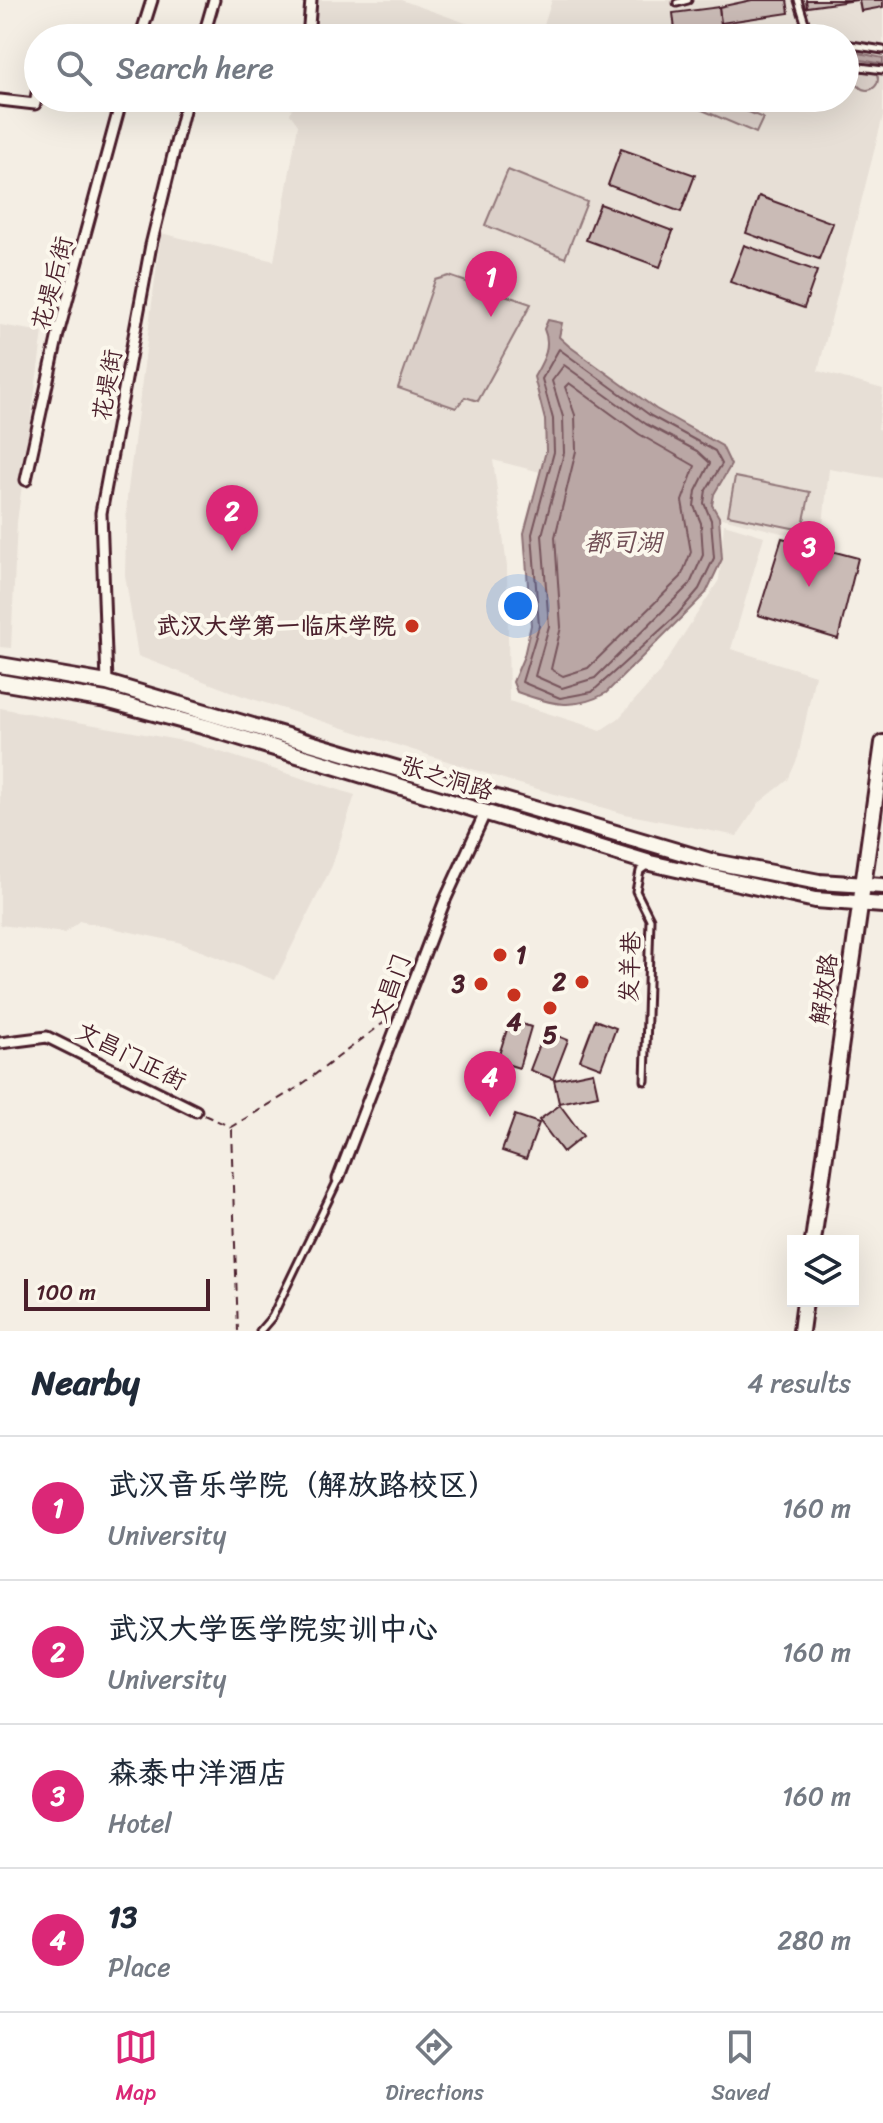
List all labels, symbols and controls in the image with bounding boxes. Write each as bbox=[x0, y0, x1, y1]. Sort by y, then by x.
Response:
search box bbox=[24, 24, 859, 112]
text: Search here bbox=[116, 41, 274, 95]
icon: search bbox=[52, 46, 96, 90]
street label: 花堤后街 bbox=[19, 231, 85, 335]
pin: 1 bbox=[465, 251, 517, 317]
street label: 花堤街 bbox=[80, 346, 134, 424]
pin: 2 bbox=[206, 485, 258, 551]
water label: 都司湖 bbox=[584, 519, 665, 565]
pin: 3 bbox=[783, 521, 835, 587]
your location bbox=[498, 586, 538, 626]
place label: 武汉大学第一临床学院 bbox=[156, 605, 396, 647]
marker: 武汉大学第一临床学院 bbox=[403, 617, 421, 635]
street label: 张之洞路 bbox=[395, 744, 499, 812]
street label: 发羊巷 bbox=[608, 930, 652, 1004]
place label: 1 bbox=[516, 934, 526, 976]
marker: 1 bbox=[491, 946, 509, 964]
street label: 文昌门 bbox=[357, 947, 423, 1029]
street label: 解放路 bbox=[798, 950, 850, 1028]
place label: 2 bbox=[551, 961, 566, 1003]
place label: 3 bbox=[451, 963, 466, 1005]
marker: 2 bbox=[573, 973, 591, 991]
marker: 3 bbox=[472, 975, 490, 993]
marker: 4 bbox=[505, 986, 523, 1004]
marker: 5 bbox=[541, 999, 559, 1017]
place label: 4 bbox=[507, 1001, 522, 1043]
street label: 文昌门正街 bbox=[68, 1010, 194, 1102]
place label: 5 bbox=[543, 1014, 558, 1056]
pin: 4 bbox=[464, 1051, 516, 1117]
map controls bbox=[787, 1235, 859, 1307]
button: layers bbox=[787, 1235, 859, 1307]
text: 100 m bbox=[36, 1273, 96, 1312]
scale bar bbox=[24, 1275, 210, 1311]
text: Nearby bbox=[32, 1353, 140, 1413]
text: 4 results bbox=[747, 1360, 851, 1406]
text: 武汉音乐学院（解放路校区） bbox=[108, 1458, 498, 1512]
text: 1 bbox=[52, 1485, 64, 1531]
text: 160 m bbox=[782, 1485, 851, 1531]
text: University bbox=[108, 1512, 226, 1558]
text: 武汉大学医学院实训中心 bbox=[108, 1602, 438, 1656]
text: 2 bbox=[50, 1629, 66, 1675]
text: 160 m bbox=[782, 1629, 851, 1675]
text: University bbox=[108, 1656, 226, 1702]
text: 森泰中洋酒店 bbox=[108, 1746, 288, 1800]
text: 3 bbox=[51, 1773, 65, 1819]
text: 160 m bbox=[782, 1773, 851, 1819]
text: Hotel bbox=[108, 1800, 172, 1846]
text: 13 bbox=[108, 1890, 137, 1944]
text: 4 bbox=[50, 1917, 66, 1963]
text: 280 m bbox=[777, 1917, 851, 1963]
text: Place bbox=[108, 1944, 171, 1990]
tab: Map bbox=[114, 2025, 158, 2112]
tab: Directions bbox=[385, 2025, 484, 2112]
tab: Saved bbox=[711, 2025, 769, 2112]

